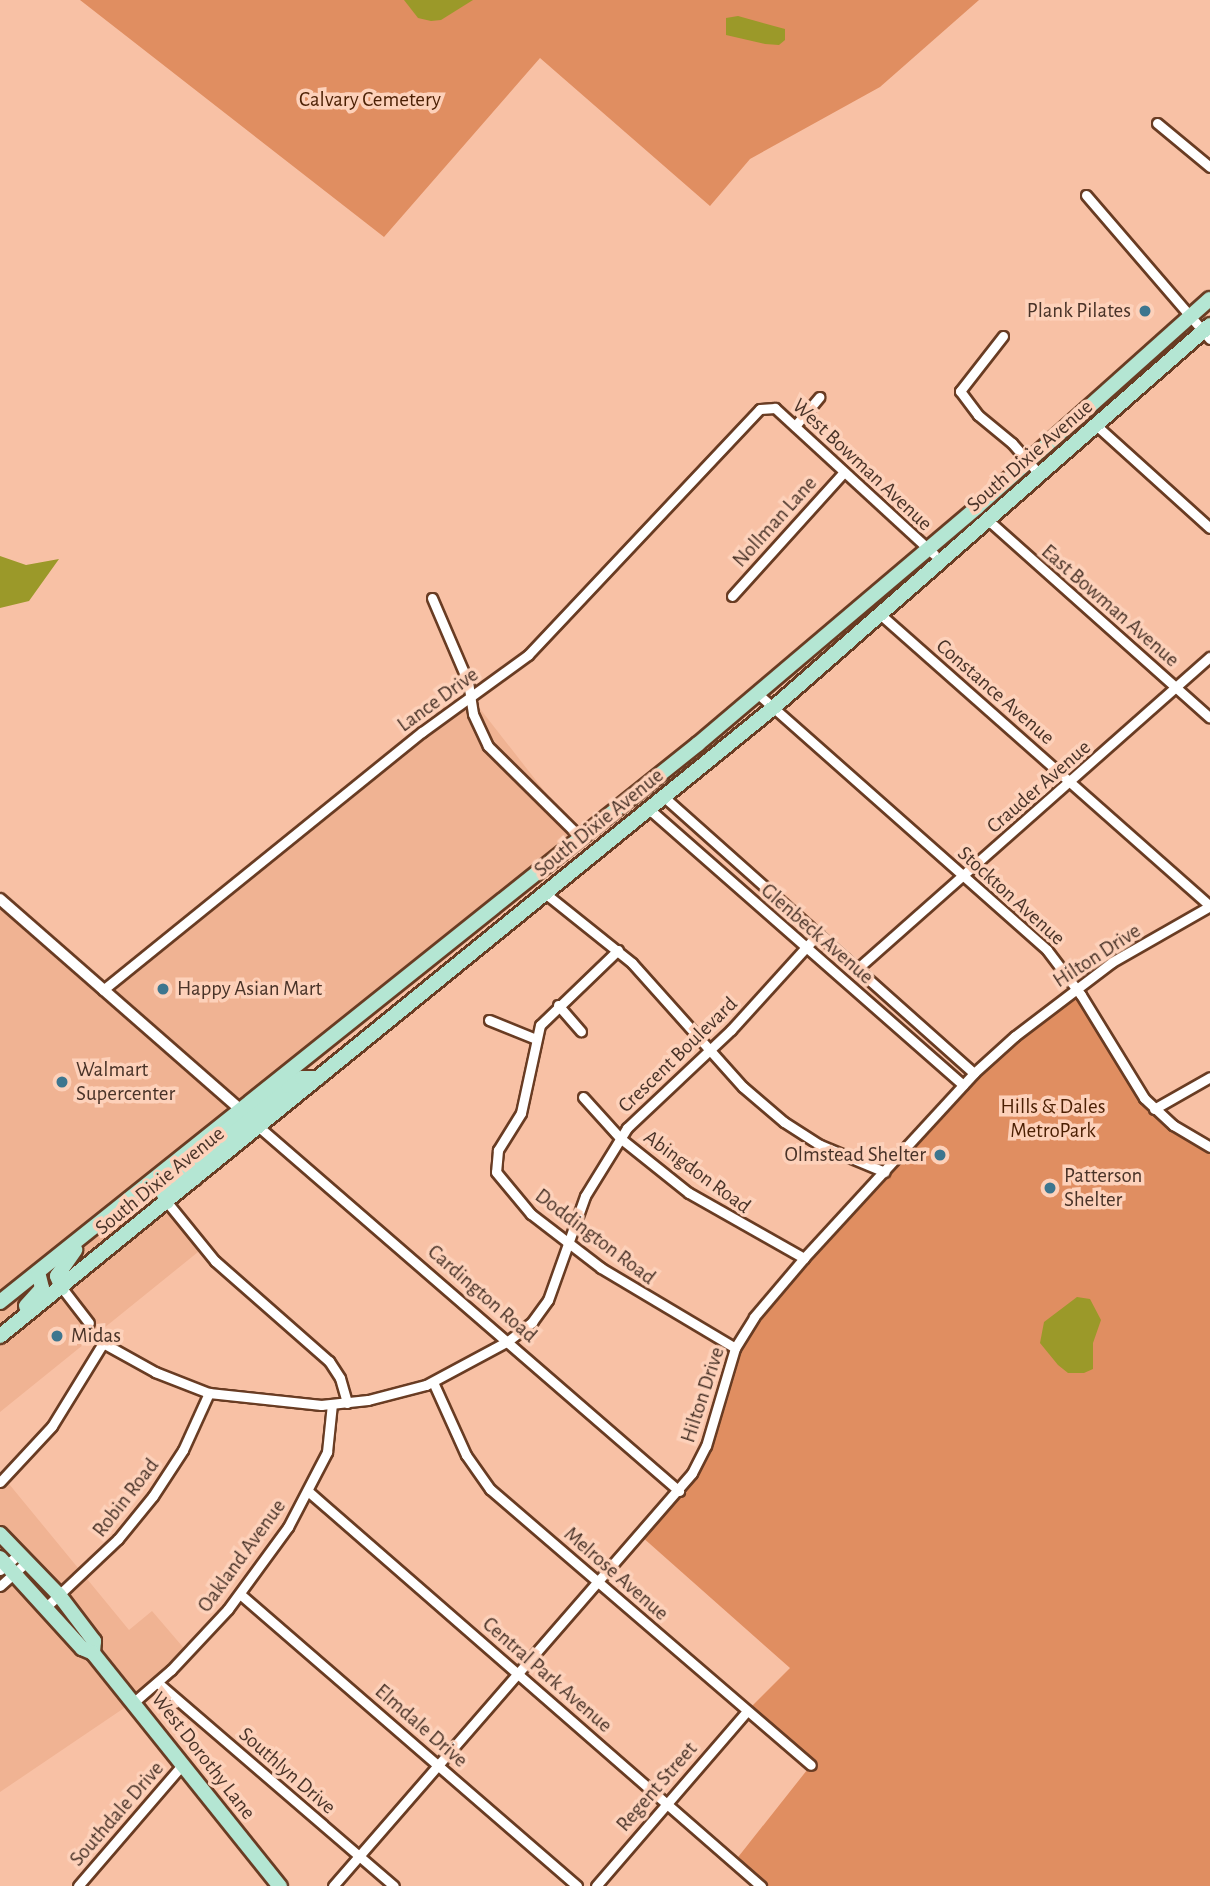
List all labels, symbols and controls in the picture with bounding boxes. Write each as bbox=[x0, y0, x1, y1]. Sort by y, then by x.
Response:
park label: Calvary Cemetery bbox=[299, 87, 441, 113]
place label: Plank Pilates bbox=[1027, 298, 1131, 324]
marker: Plank Pilates bbox=[1137, 303, 1153, 319]
street label: West Bowman Avenue bbox=[787, 394, 937, 536]
street label: South Dixie Avenue bbox=[962, 394, 1098, 518]
street label: Nollman Lane bbox=[728, 471, 822, 573]
street label: East Bowman Avenue bbox=[1036, 539, 1184, 673]
street label: Constance Avenue bbox=[931, 634, 1059, 750]
street label: Lance Drive bbox=[393, 662, 483, 738]
street label: Crauder Avenue bbox=[982, 735, 1096, 839]
street label: South Dixie Avenue bbox=[529, 763, 669, 883]
street label: Stockton Avenue bbox=[952, 841, 1070, 951]
street label: Glenbeck Avenue bbox=[756, 878, 878, 990]
street label: Hilton Drive bbox=[1049, 918, 1145, 994]
place label: Happy Asian Mart bbox=[177, 976, 322, 1002]
marker: Happy Asian Mart bbox=[155, 981, 171, 997]
street label: Crescent Boulevard bbox=[613, 992, 743, 1118]
place label: Walmart Supercenter bbox=[76, 1057, 175, 1107]
marker: Walmart Supercenter bbox=[54, 1074, 70, 1090]
park label: Hills & Dales MetroPark bbox=[1001, 1094, 1105, 1144]
street label: South Dixie Avenue bbox=[90, 1121, 230, 1241]
street label: Abingdon Road bbox=[639, 1125, 755, 1219]
place label: Olmstead Shelter bbox=[784, 1142, 926, 1168]
marker: Olmstead Shelter bbox=[932, 1147, 948, 1163]
place label: Patterson Shelter bbox=[1064, 1163, 1142, 1213]
marker: Patterson Shelter bbox=[1042, 1180, 1058, 1196]
street label: Doddington Road bbox=[530, 1184, 660, 1290]
street label: Cardington Road bbox=[422, 1240, 542, 1348]
place label: Midas bbox=[71, 1323, 121, 1349]
marker: Midas bbox=[49, 1328, 65, 1344]
street label: Hilton Drive bbox=[676, 1344, 730, 1446]
street label: Robin Road bbox=[87, 1454, 165, 1542]
street label: Oakland Avenue bbox=[193, 1495, 291, 1617]
street label: Melrose Avenue bbox=[559, 1522, 673, 1626]
street label: Central Park Avenue bbox=[477, 1612, 617, 1738]
street label: Elmdale Drive bbox=[369, 1679, 473, 1773]
street label: West Dorothy Lane bbox=[145, 1687, 261, 1825]
street label: Southlyn Drive bbox=[233, 1722, 341, 1820]
street label: Regent Street bbox=[611, 1737, 703, 1837]
street label: Southdale Drive bbox=[65, 1756, 169, 1872]

